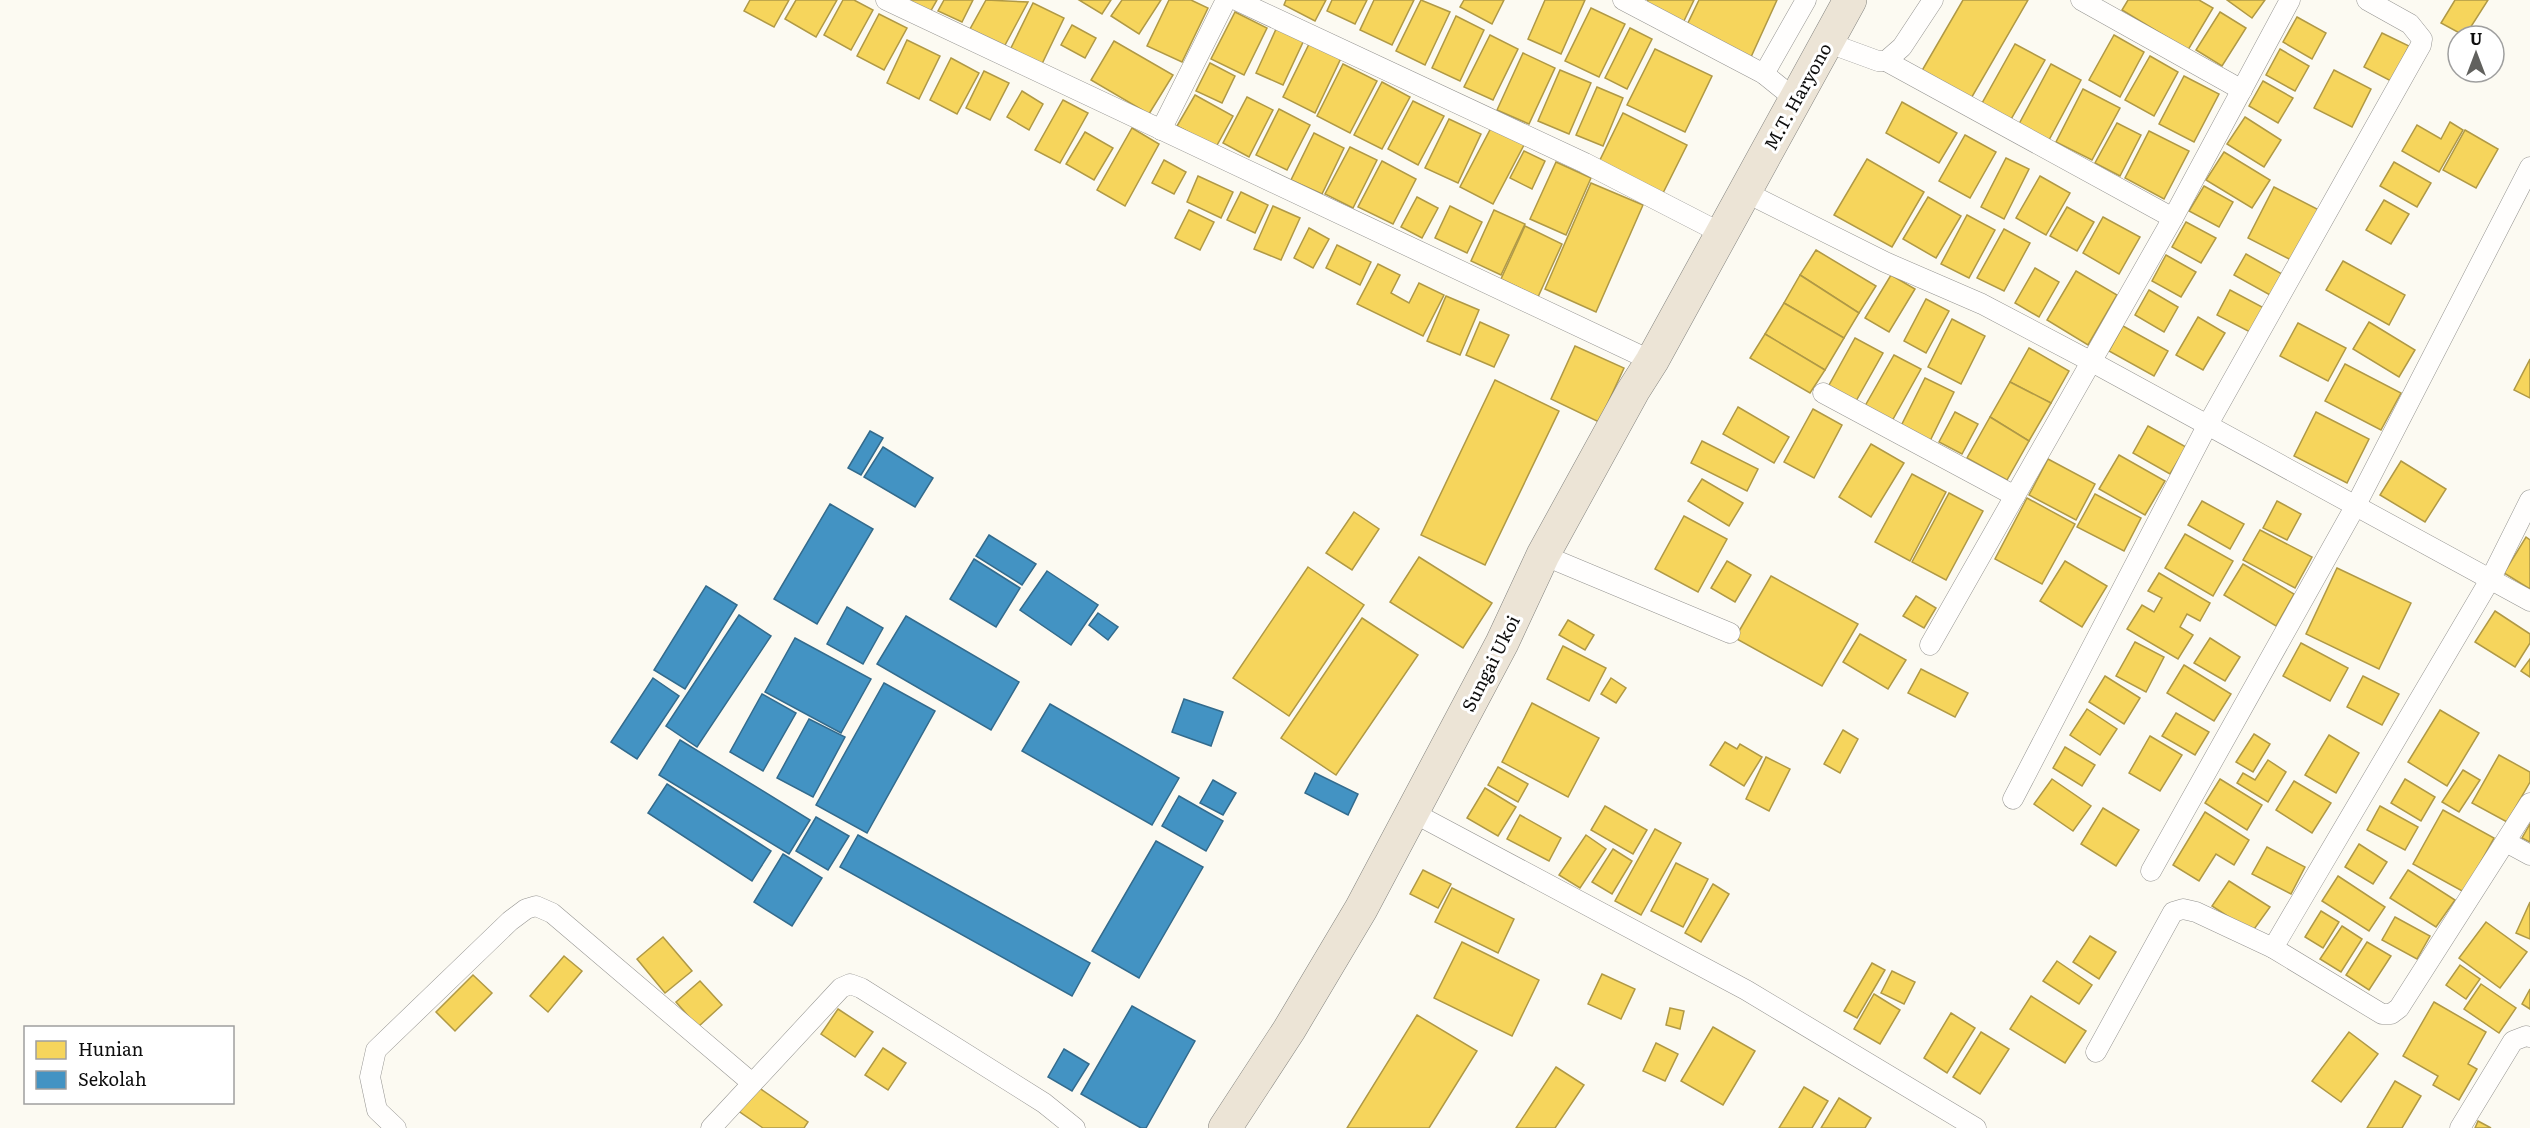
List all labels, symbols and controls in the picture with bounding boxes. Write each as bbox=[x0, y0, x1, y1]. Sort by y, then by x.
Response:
north arrow bbox=[2446, 24, 2506, 84]
text: U bbox=[2470, 26, 2483, 50]
street label: M.T. Haryono bbox=[1756, 37, 1838, 155]
street label: Sungai Ukoi bbox=[1454, 610, 1526, 716]
legend bbox=[24, 1026, 234, 1104]
text: Hunian bbox=[78, 1035, 144, 1062]
text: Sekolah bbox=[78, 1065, 147, 1092]

